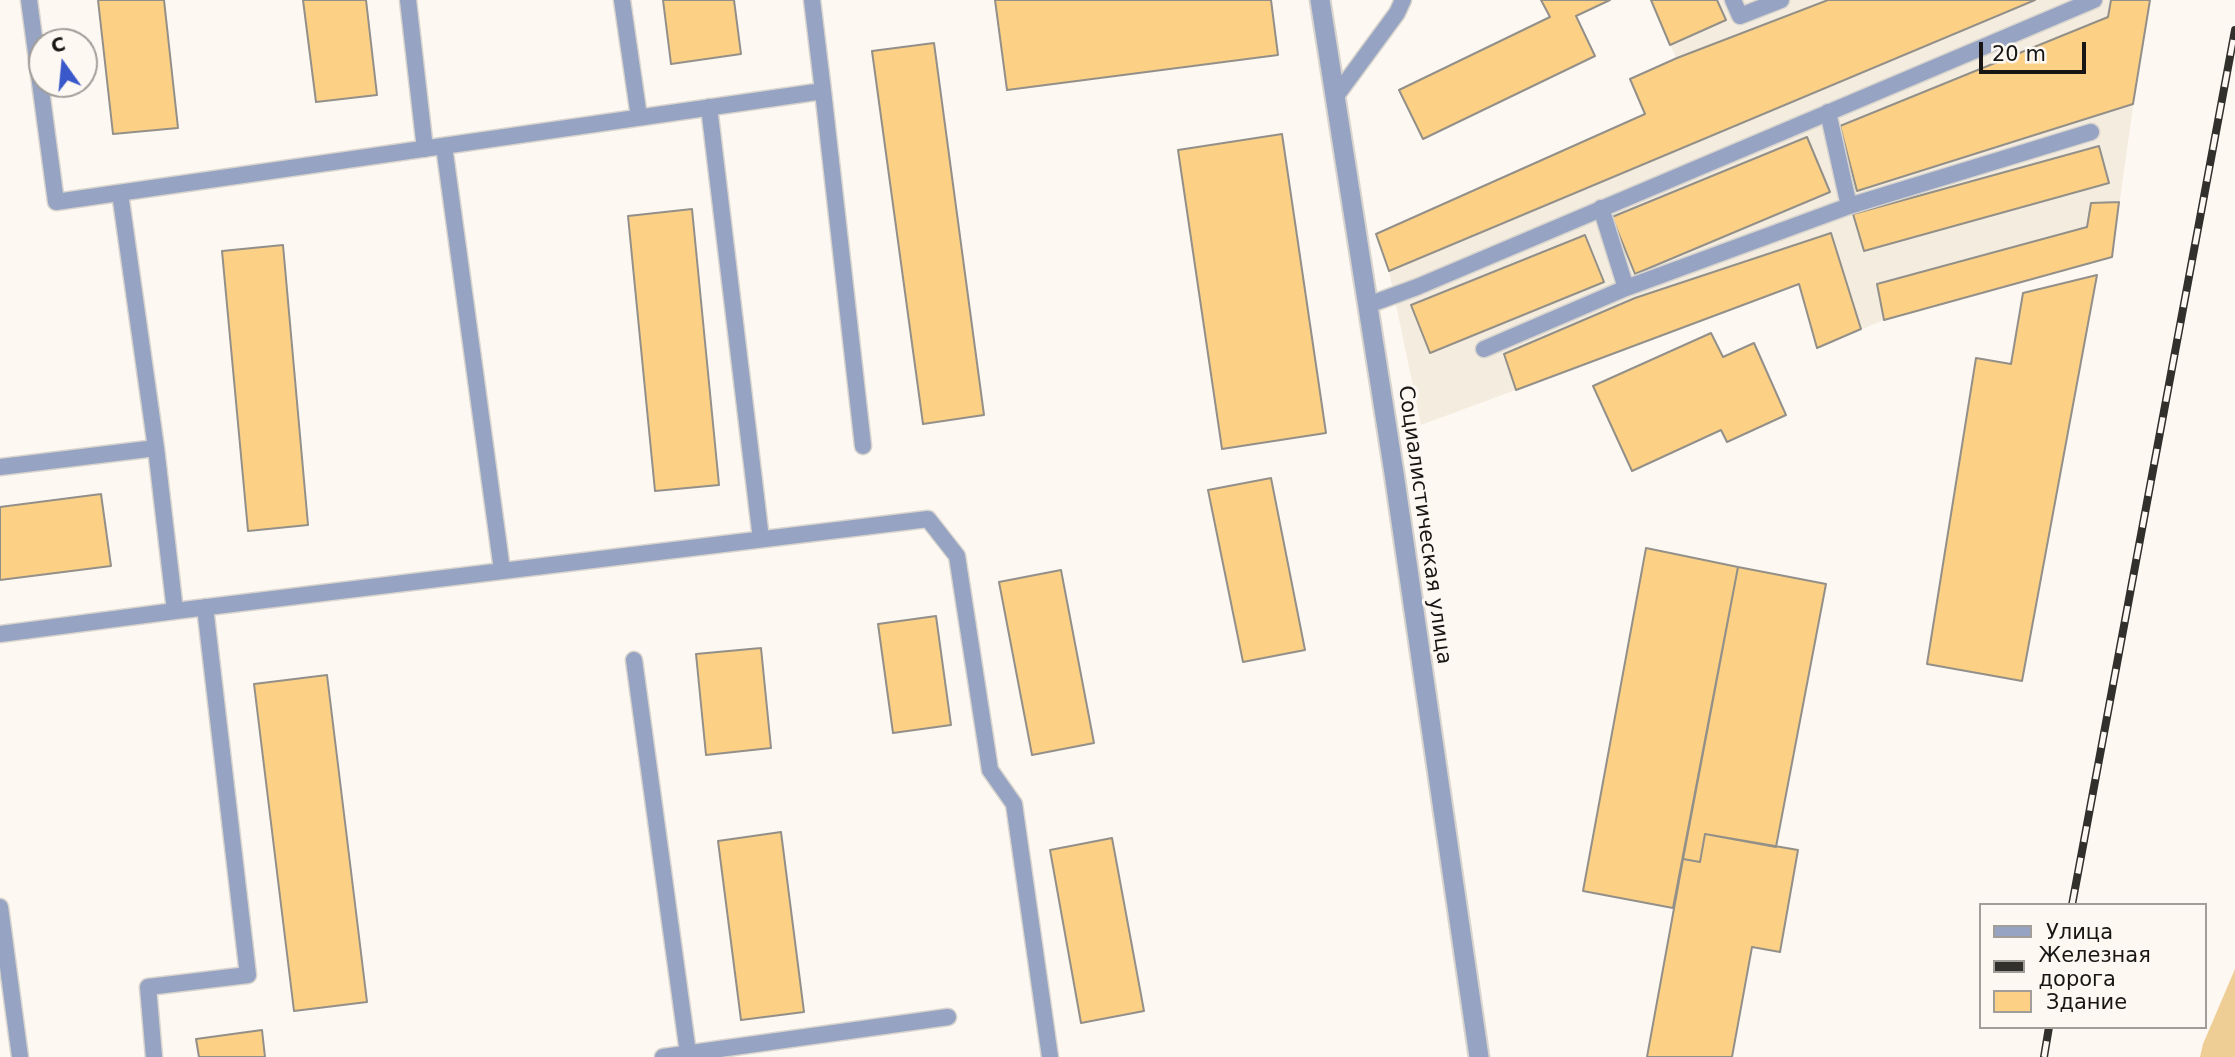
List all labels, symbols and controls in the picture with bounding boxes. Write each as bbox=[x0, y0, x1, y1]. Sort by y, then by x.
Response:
north arrow bbox=[28, 28, 98, 98]
scale bar bbox=[1983, 28, 2090, 72]
text: С bbox=[48, 32, 68, 57]
text: 20 m bbox=[1992, 42, 2046, 66]
street label: Социалистическая улица bbox=[1392, 384, 1456, 666]
legend bbox=[1980, 903, 2207, 1029]
text: Улица bbox=[2046, 920, 2113, 944]
text: Железная дорога bbox=[2039, 943, 2151, 991]
text: Здание bbox=[2046, 990, 2127, 1014]

